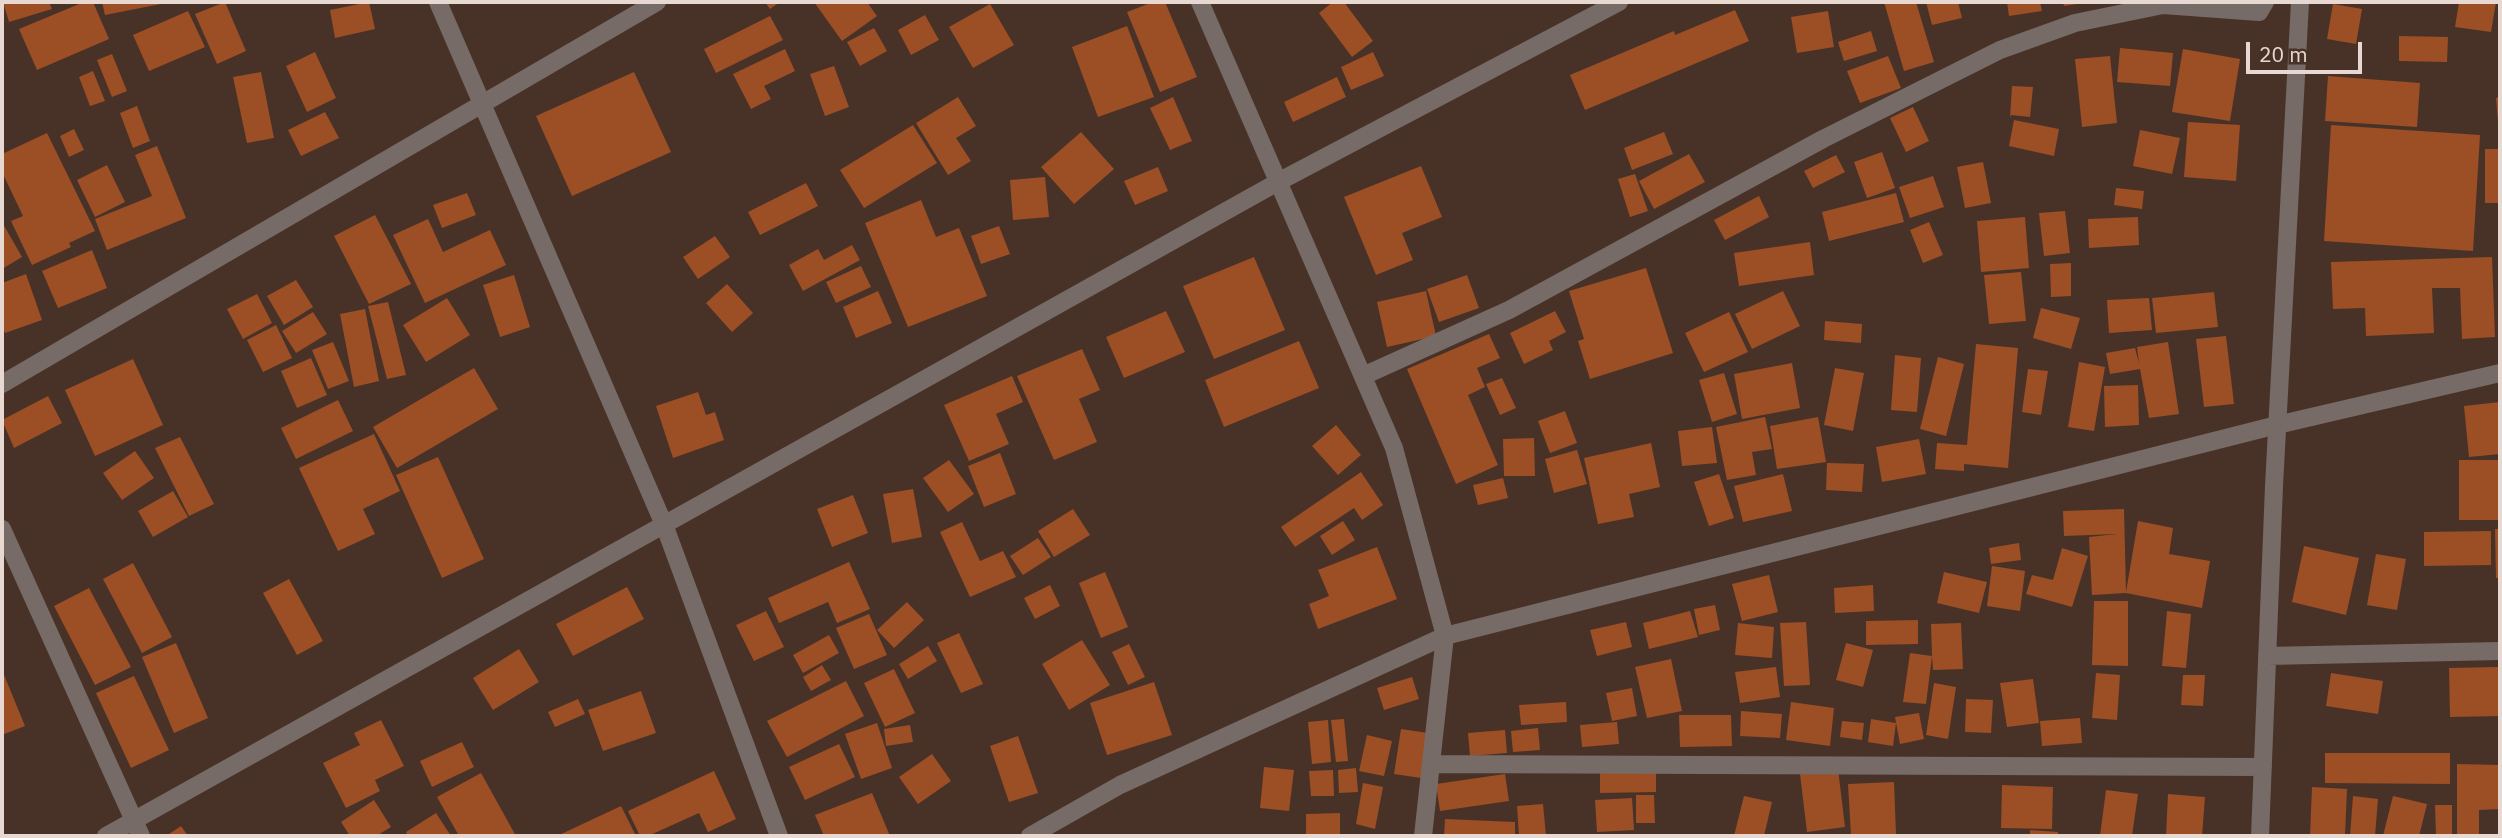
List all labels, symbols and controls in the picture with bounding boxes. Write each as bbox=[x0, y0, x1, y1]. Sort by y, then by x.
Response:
scale bar bbox=[2250, 28, 2366, 72]
text: 20 m bbox=[2259, 40, 2308, 68]

